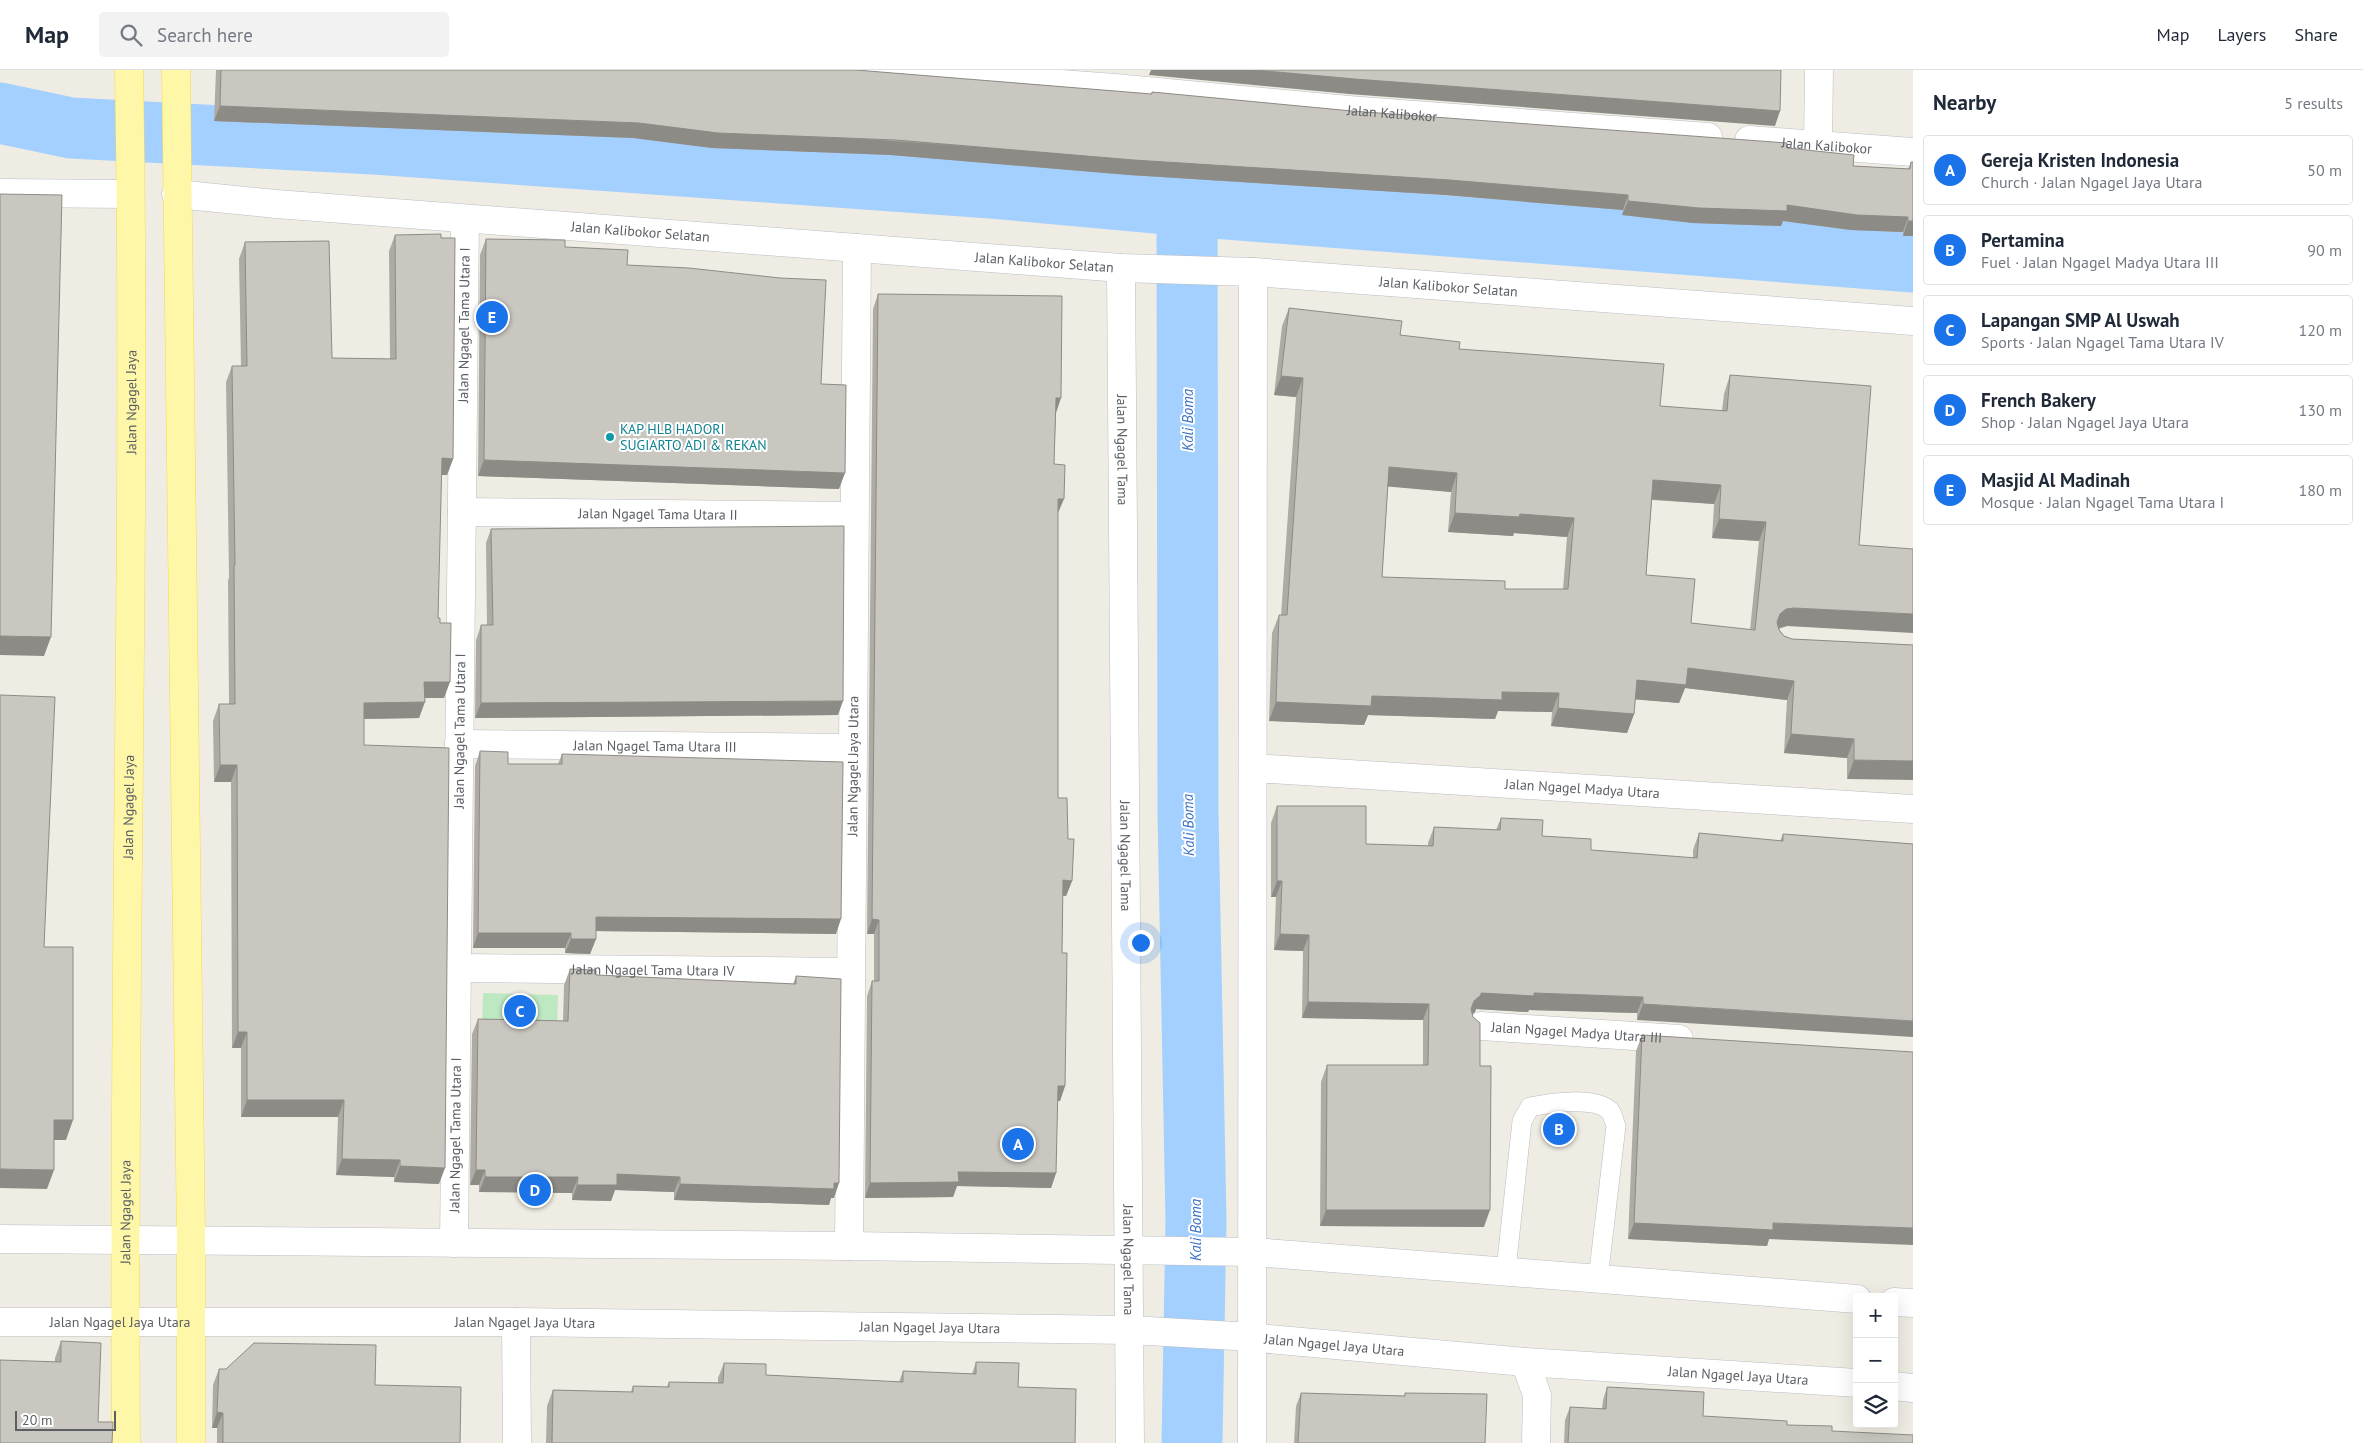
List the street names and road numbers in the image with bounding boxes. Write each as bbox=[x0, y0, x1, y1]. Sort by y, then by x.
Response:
street label: Jalan Kalibokor bbox=[1345, 101, 1438, 126]
street label: Jalan Kalibokor bbox=[1780, 133, 1873, 158]
street label: Jalan Kalibokor Selatan bbox=[569, 217, 710, 246]
street label: Jalan Ngagel Tama Utara I bbox=[454, 247, 474, 404]
street label: Jalan Kalibokor Selatan bbox=[973, 248, 1114, 276]
street label: Jalan Kalibokor Selatan bbox=[1377, 272, 1519, 301]
street label: Jalan Ngagel Jaya bbox=[122, 350, 140, 455]
street label: Jalan Ngagel Tama bbox=[1113, 393, 1132, 506]
street label: Jalan Ngagel Tama Utara II bbox=[577, 504, 738, 524]
street label: Jalan Ngagel Tama Utara I bbox=[450, 653, 469, 810]
street label: Jalan Ngagel Jaya Utara bbox=[843, 696, 862, 837]
street label: Jalan Ngagel Tama Utara III bbox=[572, 736, 737, 756]
street label: Jalan Ngagel Jaya bbox=[119, 755, 138, 860]
street label: Jalan Ngagel Madya Utara bbox=[1503, 775, 1660, 802]
street label: Jalan Ngagel Tama bbox=[1116, 799, 1135, 912]
street label: Jalan Ngagel Tama Utara IV bbox=[570, 960, 735, 980]
street label: Jalan Ngagel Madya Utara III bbox=[1490, 1018, 1663, 1047]
street label: Jalan Ngagel Tama Utara I bbox=[445, 1057, 465, 1214]
street label: Jalan Ngagel Jaya bbox=[116, 1160, 135, 1265]
street label: Jalan Ngagel Tama bbox=[1119, 1203, 1138, 1316]
street label: Jalan Ngagel Jaya Utara bbox=[49, 1313, 190, 1331]
street label: Jalan Ngagel Jaya Utara bbox=[454, 1313, 596, 1332]
street label: Jalan Ngagel Jaya Utara bbox=[858, 1317, 1000, 1337]
street label: Jalan Ngagel Jaya Utara bbox=[1262, 1330, 1405, 1360]
street label: Jalan Ngagel Jaya Utara bbox=[1666, 1362, 1809, 1389]

